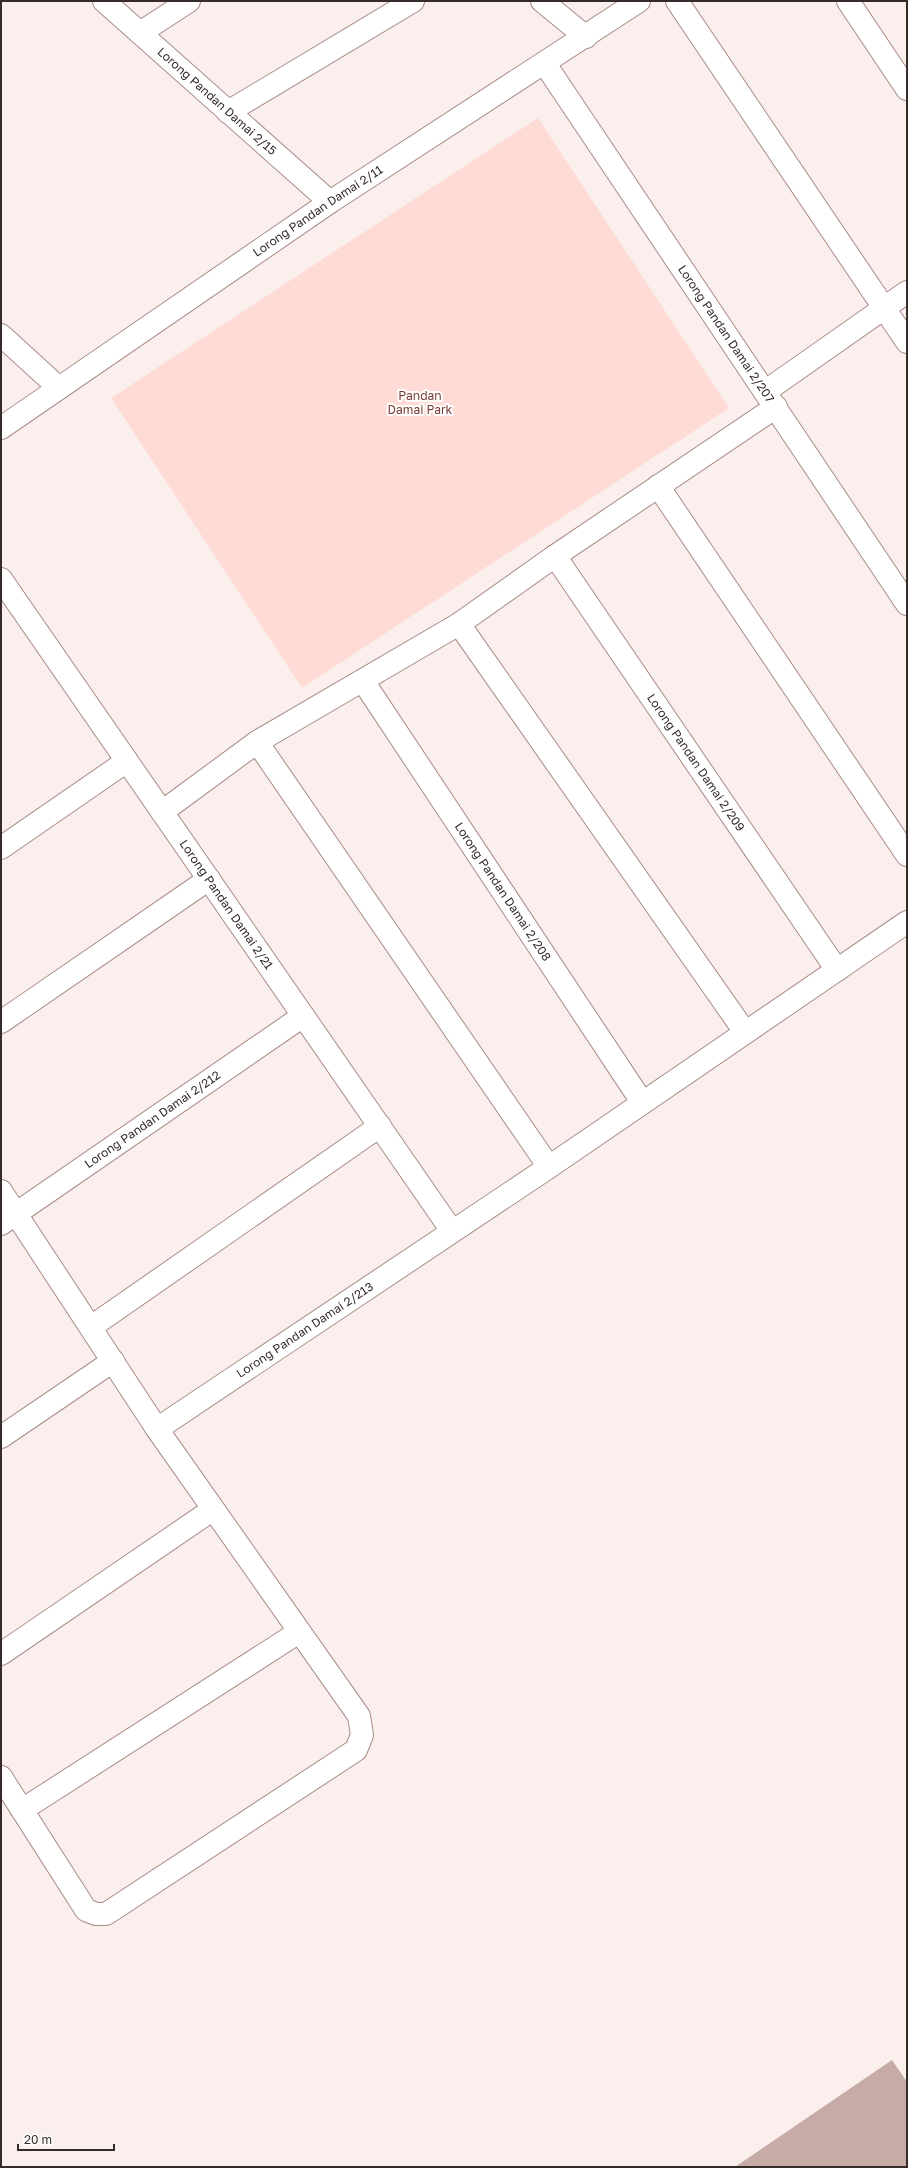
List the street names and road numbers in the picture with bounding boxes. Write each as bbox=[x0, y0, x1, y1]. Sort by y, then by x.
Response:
street label: Lorong Pandan Damai 2/15 bbox=[155, 44, 280, 158]
street label: Lorong Pandan Damai 2/11 bbox=[250, 162, 385, 260]
street label: Lorong Pandan Damai 2/207 bbox=[675, 262, 778, 405]
street label: Lorong Pandan Damai 2/209 bbox=[644, 691, 748, 834]
street label: Lorong Pandan Damai 2/208 bbox=[452, 819, 555, 964]
street label: Lorong Pandan Damai 2/21 bbox=[177, 837, 277, 972]
street label: Lorong Pandan Damai 2/212 bbox=[82, 1067, 223, 1171]
street label: Lorong Pandan Damai 2/213 bbox=[233, 1279, 376, 1381]

